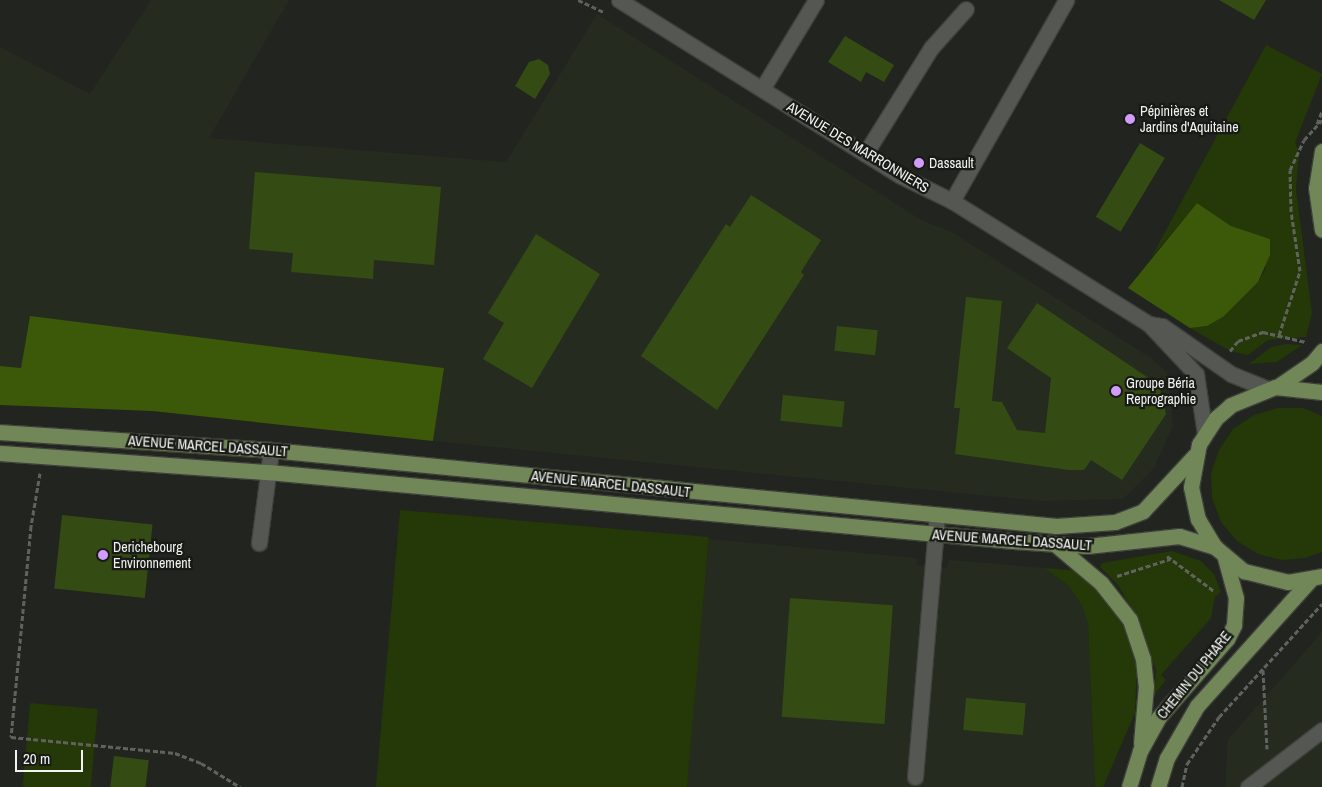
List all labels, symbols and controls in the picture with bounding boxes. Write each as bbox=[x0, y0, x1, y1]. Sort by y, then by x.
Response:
street label: AVENUE DES MARRONNIERS bbox=[784, 98, 932, 196]
place label: Pépinières et Jardins d'Aquitaine bbox=[1140, 103, 1239, 136]
marker: Pépinières et Jardins d'Aquitaine bbox=[1124, 113, 1136, 125]
place label: Dassault bbox=[929, 155, 974, 171]
marker: Dassault bbox=[913, 157, 925, 169]
place label: Groupe Béria Reprographie bbox=[1126, 375, 1196, 408]
marker: Groupe Béria Reprographie bbox=[1110, 385, 1122, 397]
street label: AVENUE MARCEL DASSAULT bbox=[127, 432, 289, 460]
street label: AVENUE MARCEL DASSAULT bbox=[530, 467, 692, 501]
street label: AVENUE MARCEL DASSAULT bbox=[931, 526, 1093, 554]
place label: Derichebourg Environnement bbox=[113, 539, 191, 572]
marker: Derichebourg Environnement bbox=[97, 549, 109, 561]
street label: CHEMIN DU PHARE bbox=[1154, 628, 1234, 722]
scale bar bbox=[18, 740, 85, 772]
text: 20 m bbox=[23, 748, 50, 769]

